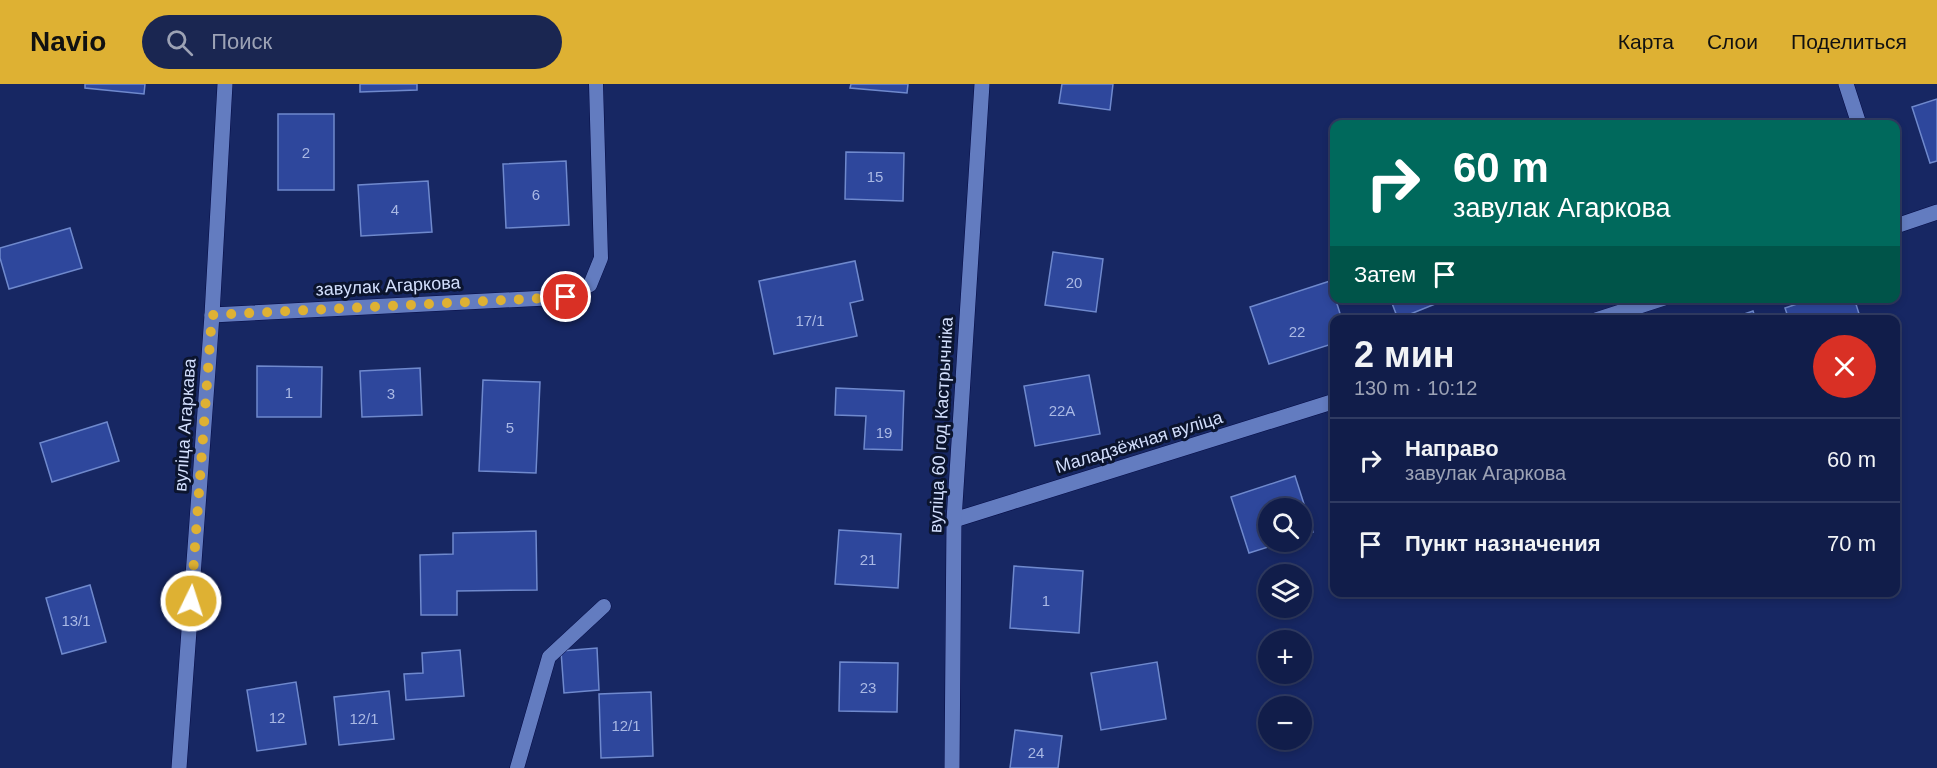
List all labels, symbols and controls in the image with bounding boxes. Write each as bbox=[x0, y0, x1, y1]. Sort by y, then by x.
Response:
search box bbox=[142, 15, 562, 69]
text: Navio bbox=[30, 26, 106, 57]
icon: search bbox=[163, 26, 196, 59]
text: Поиск bbox=[211, 29, 272, 54]
text: Карта bbox=[1618, 30, 1674, 53]
text: Слои bbox=[1707, 30, 1758, 53]
text: Поделиться bbox=[1791, 30, 1907, 53]
house number: 2 bbox=[302, 144, 310, 161]
icon: right bbox=[1354, 144, 1432, 222]
text: 60 m bbox=[1453, 144, 1549, 191]
house number: 15 bbox=[867, 168, 883, 185]
house number: 6 bbox=[532, 186, 540, 203]
text: завулак Агаркова bbox=[1453, 193, 1671, 223]
house number: 4 bbox=[391, 201, 399, 218]
icon: arrive bbox=[1428, 258, 1461, 291]
text: Затем bbox=[1354, 262, 1416, 287]
pin bbox=[540, 271, 591, 322]
street label: завулак Агаркова bbox=[315, 272, 462, 300]
house number: 20 bbox=[1066, 274, 1082, 291]
icon: arrive bbox=[549, 280, 582, 313]
house number: 17/1 bbox=[795, 312, 825, 329]
street label: вуліца 60 год Кастрычніка bbox=[925, 316, 957, 533]
house number: 22 bbox=[1289, 323, 1305, 340]
text: 2 мин bbox=[1354, 334, 1455, 375]
button: close bbox=[1813, 335, 1876, 398]
street label: вуліца Агаркава bbox=[170, 357, 200, 492]
text: 130 m · 10:12 bbox=[1354, 377, 1477, 399]
house number: 1 bbox=[285, 384, 293, 401]
house number: 3 bbox=[387, 385, 395, 402]
house number: 22А bbox=[1049, 402, 1075, 419]
street label: Маладзёжная вуліца bbox=[1053, 407, 1226, 477]
house number: 5 bbox=[506, 419, 514, 436]
house number: 19 bbox=[876, 424, 892, 441]
text: Направо bbox=[1405, 436, 1499, 461]
icon: right bbox=[1354, 444, 1387, 477]
text: 60 m bbox=[1827, 447, 1876, 472]
text: завулак Агаркова bbox=[1405, 462, 1566, 484]
map controls bbox=[1258, 498, 1312, 750]
button: search bbox=[1258, 498, 1312, 552]
icon: arrive bbox=[1354, 528, 1387, 561]
text: Пункт назначения bbox=[1405, 531, 1601, 556]
text: 70 m bbox=[1827, 531, 1876, 556]
house number: 21 bbox=[860, 551, 876, 568]
button: layers bbox=[1258, 564, 1312, 618]
position arrow bbox=[159, 569, 223, 633]
house number: 1 bbox=[1042, 592, 1050, 609]
house number: 13/1 bbox=[61, 612, 91, 629]
button: + bbox=[1258, 630, 1312, 684]
house number: 23 bbox=[860, 679, 876, 696]
button: − bbox=[1258, 696, 1312, 750]
house number: 12 bbox=[269, 709, 285, 726]
house number: 12/1 bbox=[349, 710, 379, 727]
house number: 12/1 bbox=[611, 717, 641, 734]
house number: 24 bbox=[1028, 744, 1044, 761]

